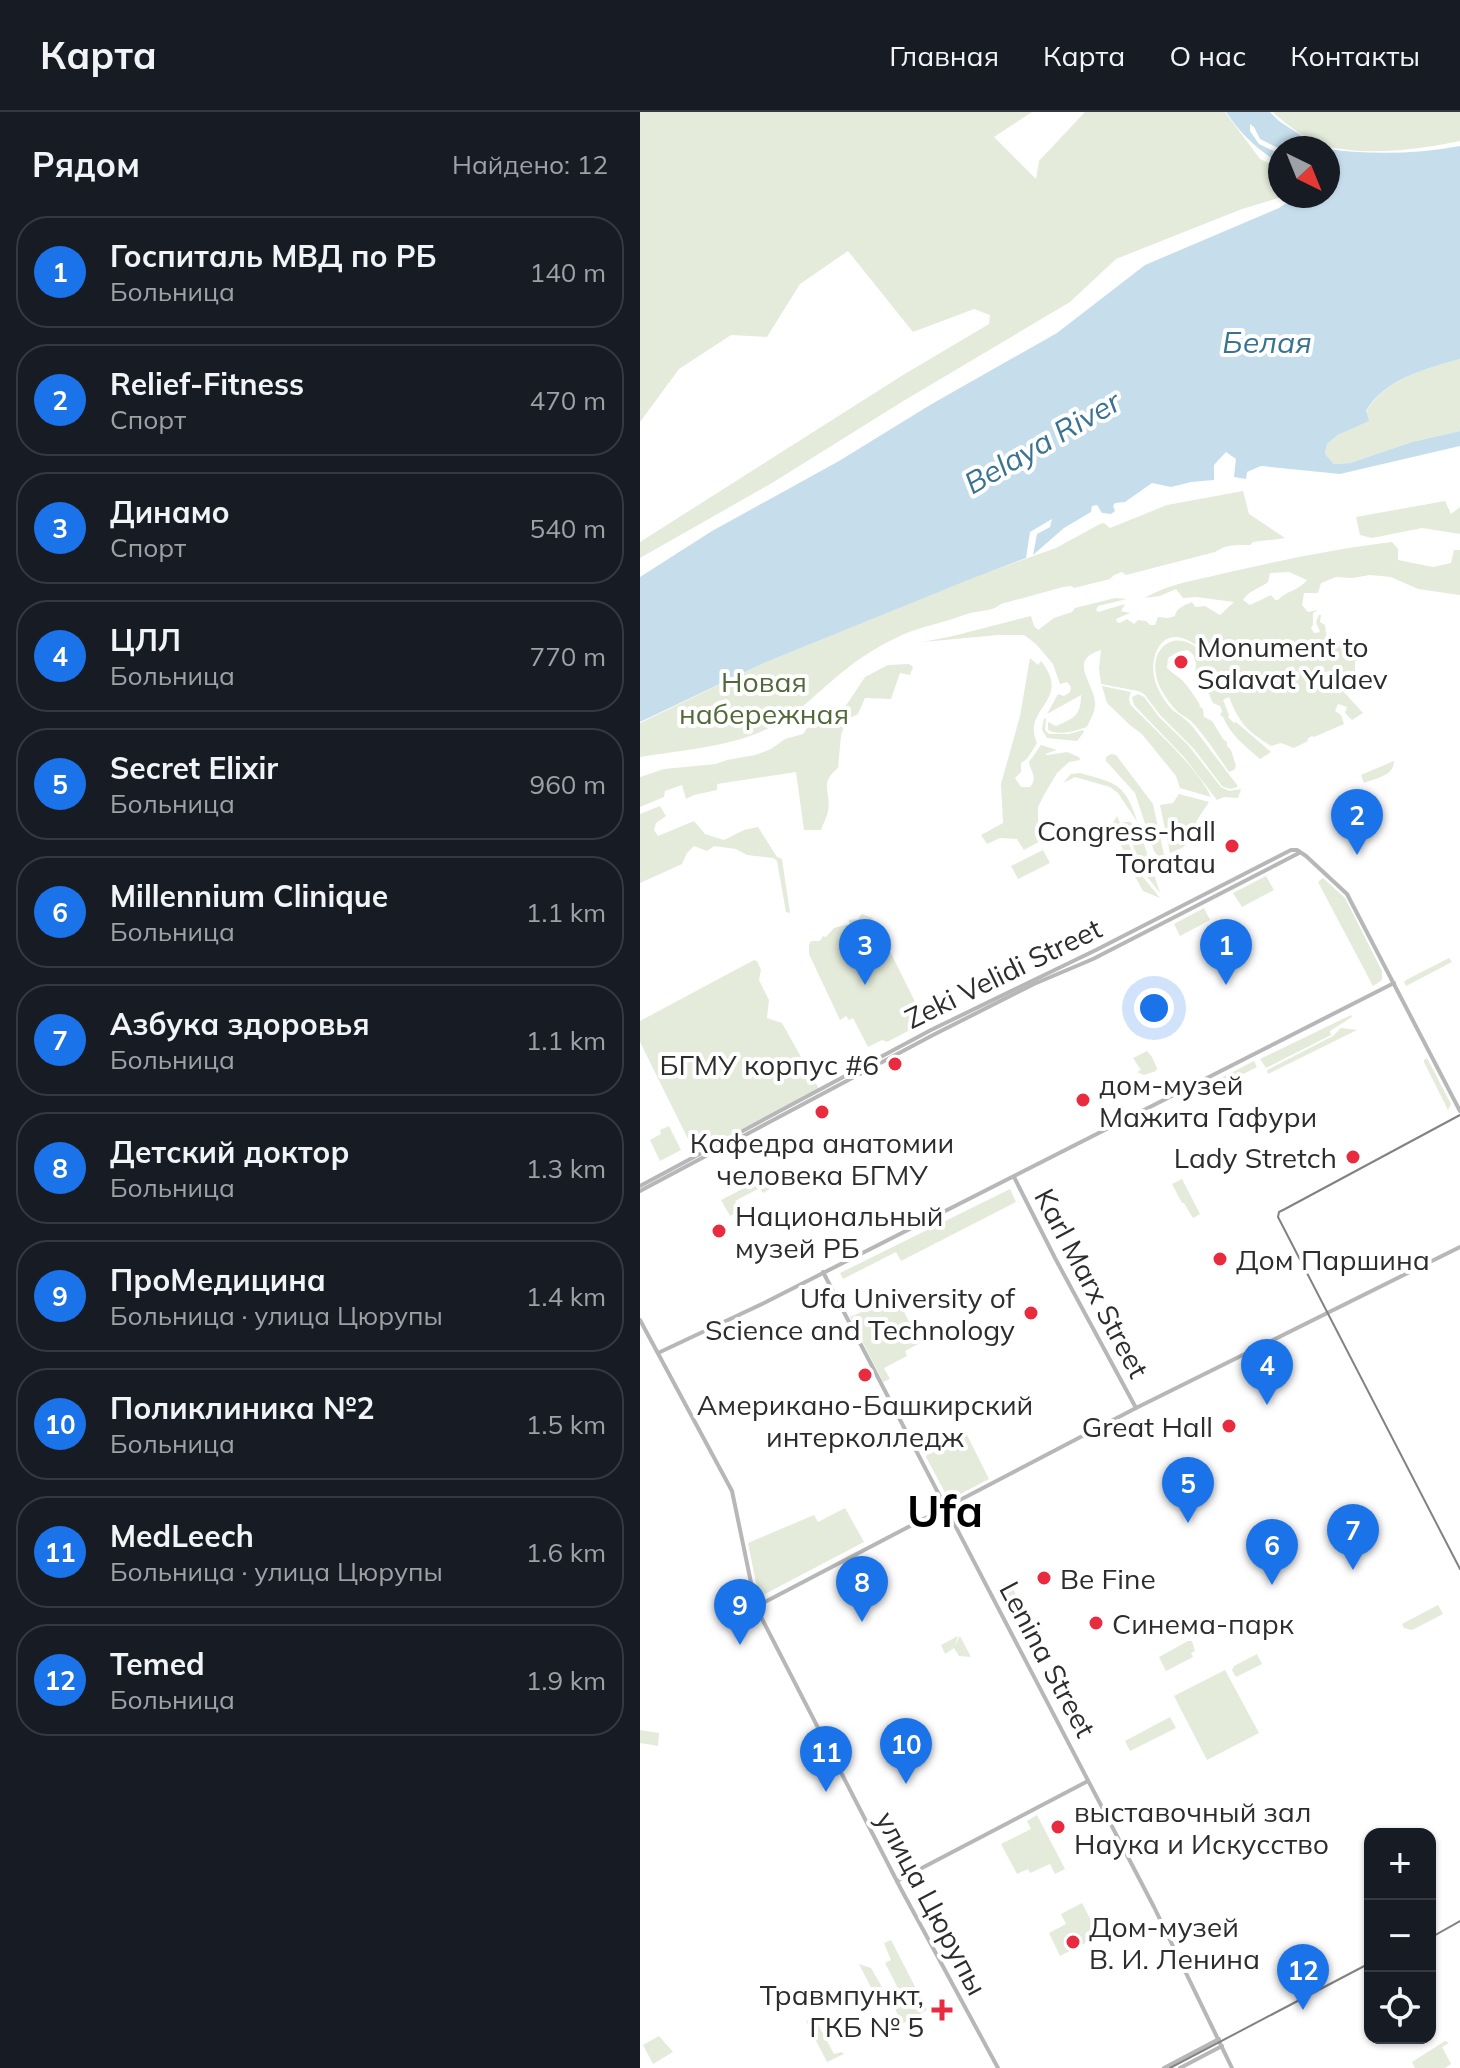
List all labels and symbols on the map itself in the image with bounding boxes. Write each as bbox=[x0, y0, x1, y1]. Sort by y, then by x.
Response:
north arrow bbox=[1268, 136, 1340, 208]
water label: Белая bbox=[1222, 323, 1312, 361]
water label: Belaya River bbox=[957, 381, 1128, 502]
place label: Monument to Salavat Yulaev bbox=[1197, 629, 1388, 696]
marker: Monument to Salavat Yulaev bbox=[1172, 653, 1190, 671]
park label: Новая набережная bbox=[679, 664, 849, 731]
pin: 2 bbox=[1331, 789, 1383, 855]
place label: Congress-hall Toratau bbox=[1037, 813, 1216, 880]
marker: Congress-hall Toratau bbox=[1223, 837, 1241, 855]
street label: Zeki Velidi Street bbox=[899, 910, 1107, 1036]
pin: 3 bbox=[839, 919, 891, 985]
pin: 1 bbox=[1200, 919, 1252, 985]
your location bbox=[1134, 988, 1174, 1028]
place label: БГМУ корпус #6 bbox=[659, 1047, 879, 1082]
marker: БГМУ корпус #6 bbox=[886, 1055, 904, 1073]
place label: дом-музей Мажита Гафури bbox=[1099, 1067, 1317, 1134]
marker: дом-музей Мажита Гафури bbox=[1074, 1091, 1092, 1109]
marker: Кафедра анатомии человека БГМУ bbox=[813, 1103, 831, 1121]
place label: Кафедра анатомии человека БГМУ bbox=[690, 1125, 954, 1192]
place label: Lady Stretch bbox=[1174, 1140, 1337, 1175]
marker: Lady Stretch bbox=[1344, 1148, 1362, 1166]
street label: Karl Marx Street bbox=[1027, 1182, 1157, 1384]
place label: Национальный музей РБ bbox=[735, 1198, 943, 1265]
marker: Национальный музей РБ bbox=[710, 1222, 728, 1240]
place label: Дом Паршина bbox=[1236, 1242, 1430, 1277]
marker: Дом Паршина bbox=[1211, 1250, 1229, 1268]
place label: Ufa University of Science and Technology bbox=[705, 1280, 1016, 1347]
marker: Ufa University of Science and Technology bbox=[1022, 1304, 1040, 1322]
pin: 4 bbox=[1241, 1339, 1293, 1405]
marker: Американо-Башкирский интерколледж bbox=[856, 1366, 874, 1384]
place label: Американо-Башкирский интерколледж bbox=[697, 1387, 1033, 1454]
place label: Great Hall bbox=[1082, 1409, 1213, 1444]
marker: Great Hall bbox=[1220, 1417, 1238, 1435]
pin: 5 bbox=[1162, 1457, 1214, 1523]
district label: Ufa bbox=[907, 1483, 983, 1538]
pin: 7 bbox=[1327, 1504, 1379, 1570]
pin: 6 bbox=[1246, 1519, 1298, 1585]
pin: 8 bbox=[836, 1556, 888, 1622]
place label: Be Fine bbox=[1060, 1561, 1156, 1596]
marker: Be Fine bbox=[1035, 1569, 1053, 1587]
street label: Lenina Street bbox=[992, 1575, 1104, 1743]
pin: 9 bbox=[714, 1579, 766, 1645]
place label: Синема-парк bbox=[1112, 1606, 1295, 1641]
marker: Синема-парк bbox=[1087, 1614, 1105, 1632]
pin: 10 bbox=[880, 1718, 932, 1784]
pin: 11 bbox=[800, 1726, 852, 1792]
place label: выставочный зал Наука и Искусство bbox=[1074, 1794, 1329, 1861]
street label: улица Цюрупы bbox=[869, 1805, 995, 2001]
marker: выставочный зал Наука и Искусство bbox=[1049, 1818, 1067, 1836]
place label: Дом-музей В. И. Ленина bbox=[1089, 1909, 1260, 1976]
marker: Дом-музей В. И. Ленина bbox=[1064, 1933, 1082, 1951]
pin: 12 bbox=[1277, 1944, 1329, 2010]
place label: Травмпункт, ГКБ № 5 bbox=[760, 1977, 924, 2044]
marker: Травмпункт, ГКБ № 5 bbox=[931, 1999, 953, 2021]

